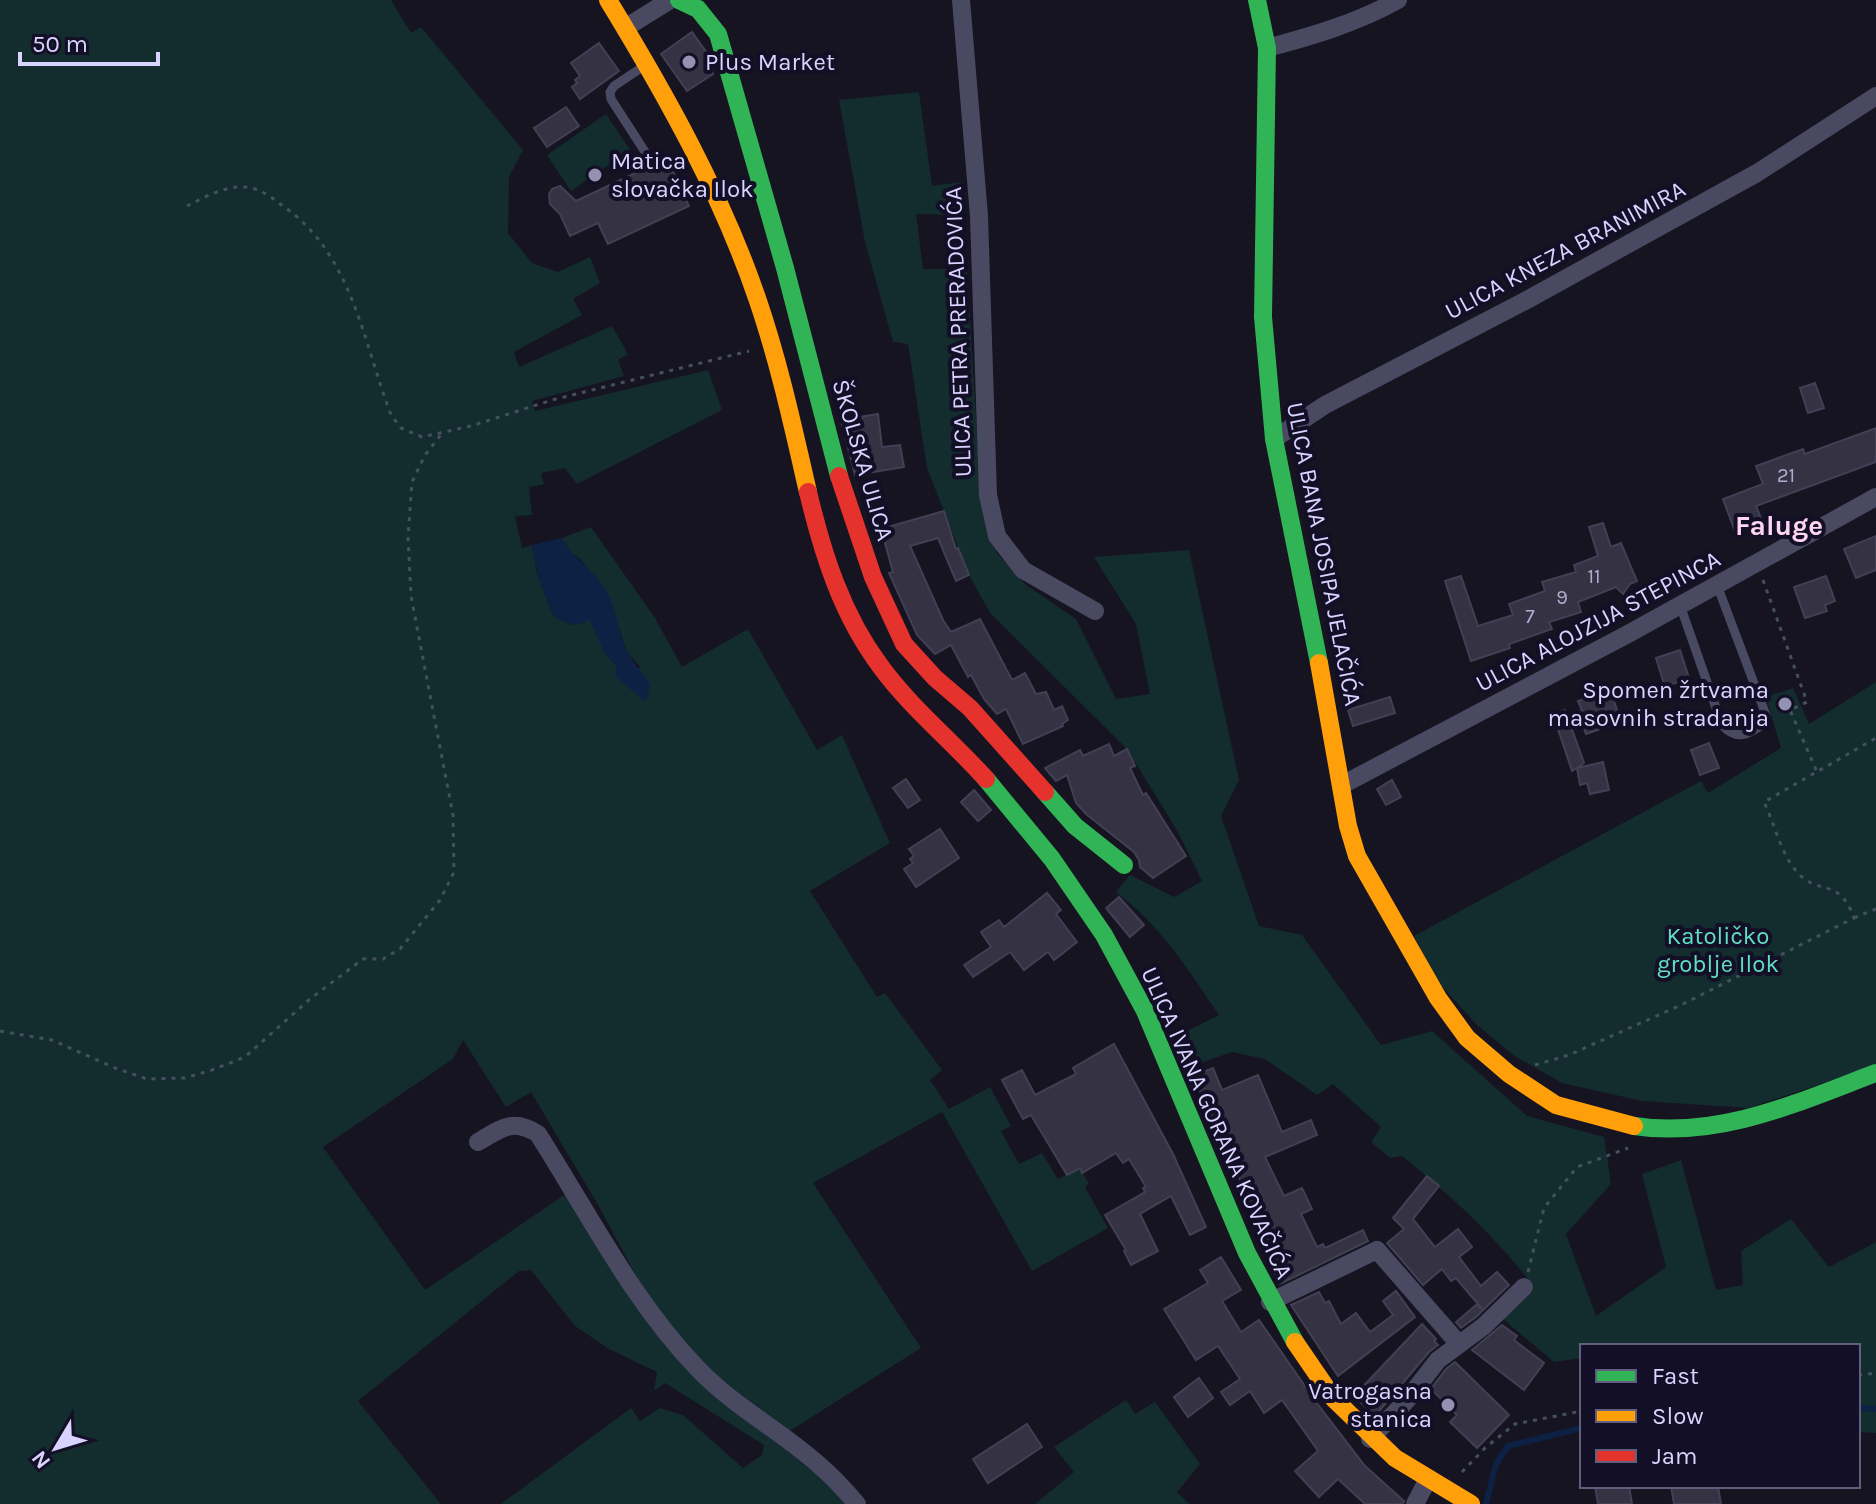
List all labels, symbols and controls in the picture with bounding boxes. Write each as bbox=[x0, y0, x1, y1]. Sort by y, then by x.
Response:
scale bar bbox=[20, 16, 158, 66]
text: 50 m bbox=[32, 30, 88, 58]
place label: Plus Market bbox=[705, 48, 835, 76]
marker: Plus Market bbox=[680, 53, 698, 71]
place label: Matica slovačka Ilok bbox=[611, 147, 754, 203]
marker: Matica slovačka Ilok bbox=[586, 166, 604, 184]
street label: ULICA KNEZA BRANIMIRA bbox=[1440, 175, 1690, 325]
street label: ULICA PETRA PRERADOVIĆA bbox=[939, 186, 977, 478]
street label: ŠKOLSKA ULICA bbox=[827, 376, 900, 544]
street label: ULICA BANA JOSIPA JELAČIĆA bbox=[1281, 400, 1368, 708]
house number: 21 bbox=[1777, 464, 1795, 487]
district label: Faluge bbox=[1735, 509, 1823, 542]
street label: ULICA ALOJZIJA STEPINCA bbox=[1471, 544, 1725, 697]
house number: 11 bbox=[1587, 565, 1601, 588]
house number: 9 bbox=[1556, 586, 1568, 609]
house number: 7 bbox=[1525, 605, 1535, 628]
place label: Spomen žrtvama masovnih stradanja bbox=[1548, 676, 1769, 732]
marker: Spomen žrtvama masovnih stradanja bbox=[1776, 695, 1794, 713]
park label: Katoličko groblje Ilok bbox=[1657, 922, 1779, 978]
street label: ULICA IVANA GORANA KOVAČIĆA bbox=[1135, 962, 1300, 1284]
legend bbox=[1580, 1344, 1860, 1488]
text: Fast bbox=[1652, 1362, 1699, 1390]
place label: Vatrogasna stanica bbox=[1308, 1377, 1432, 1433]
marker: Vatrogasna stanica bbox=[1439, 1396, 1457, 1414]
text: Slow bbox=[1652, 1402, 1704, 1430]
north arrow bbox=[16, 1408, 96, 1488]
text: Jam bbox=[1652, 1442, 1697, 1470]
text: N bbox=[26, 1445, 56, 1474]

